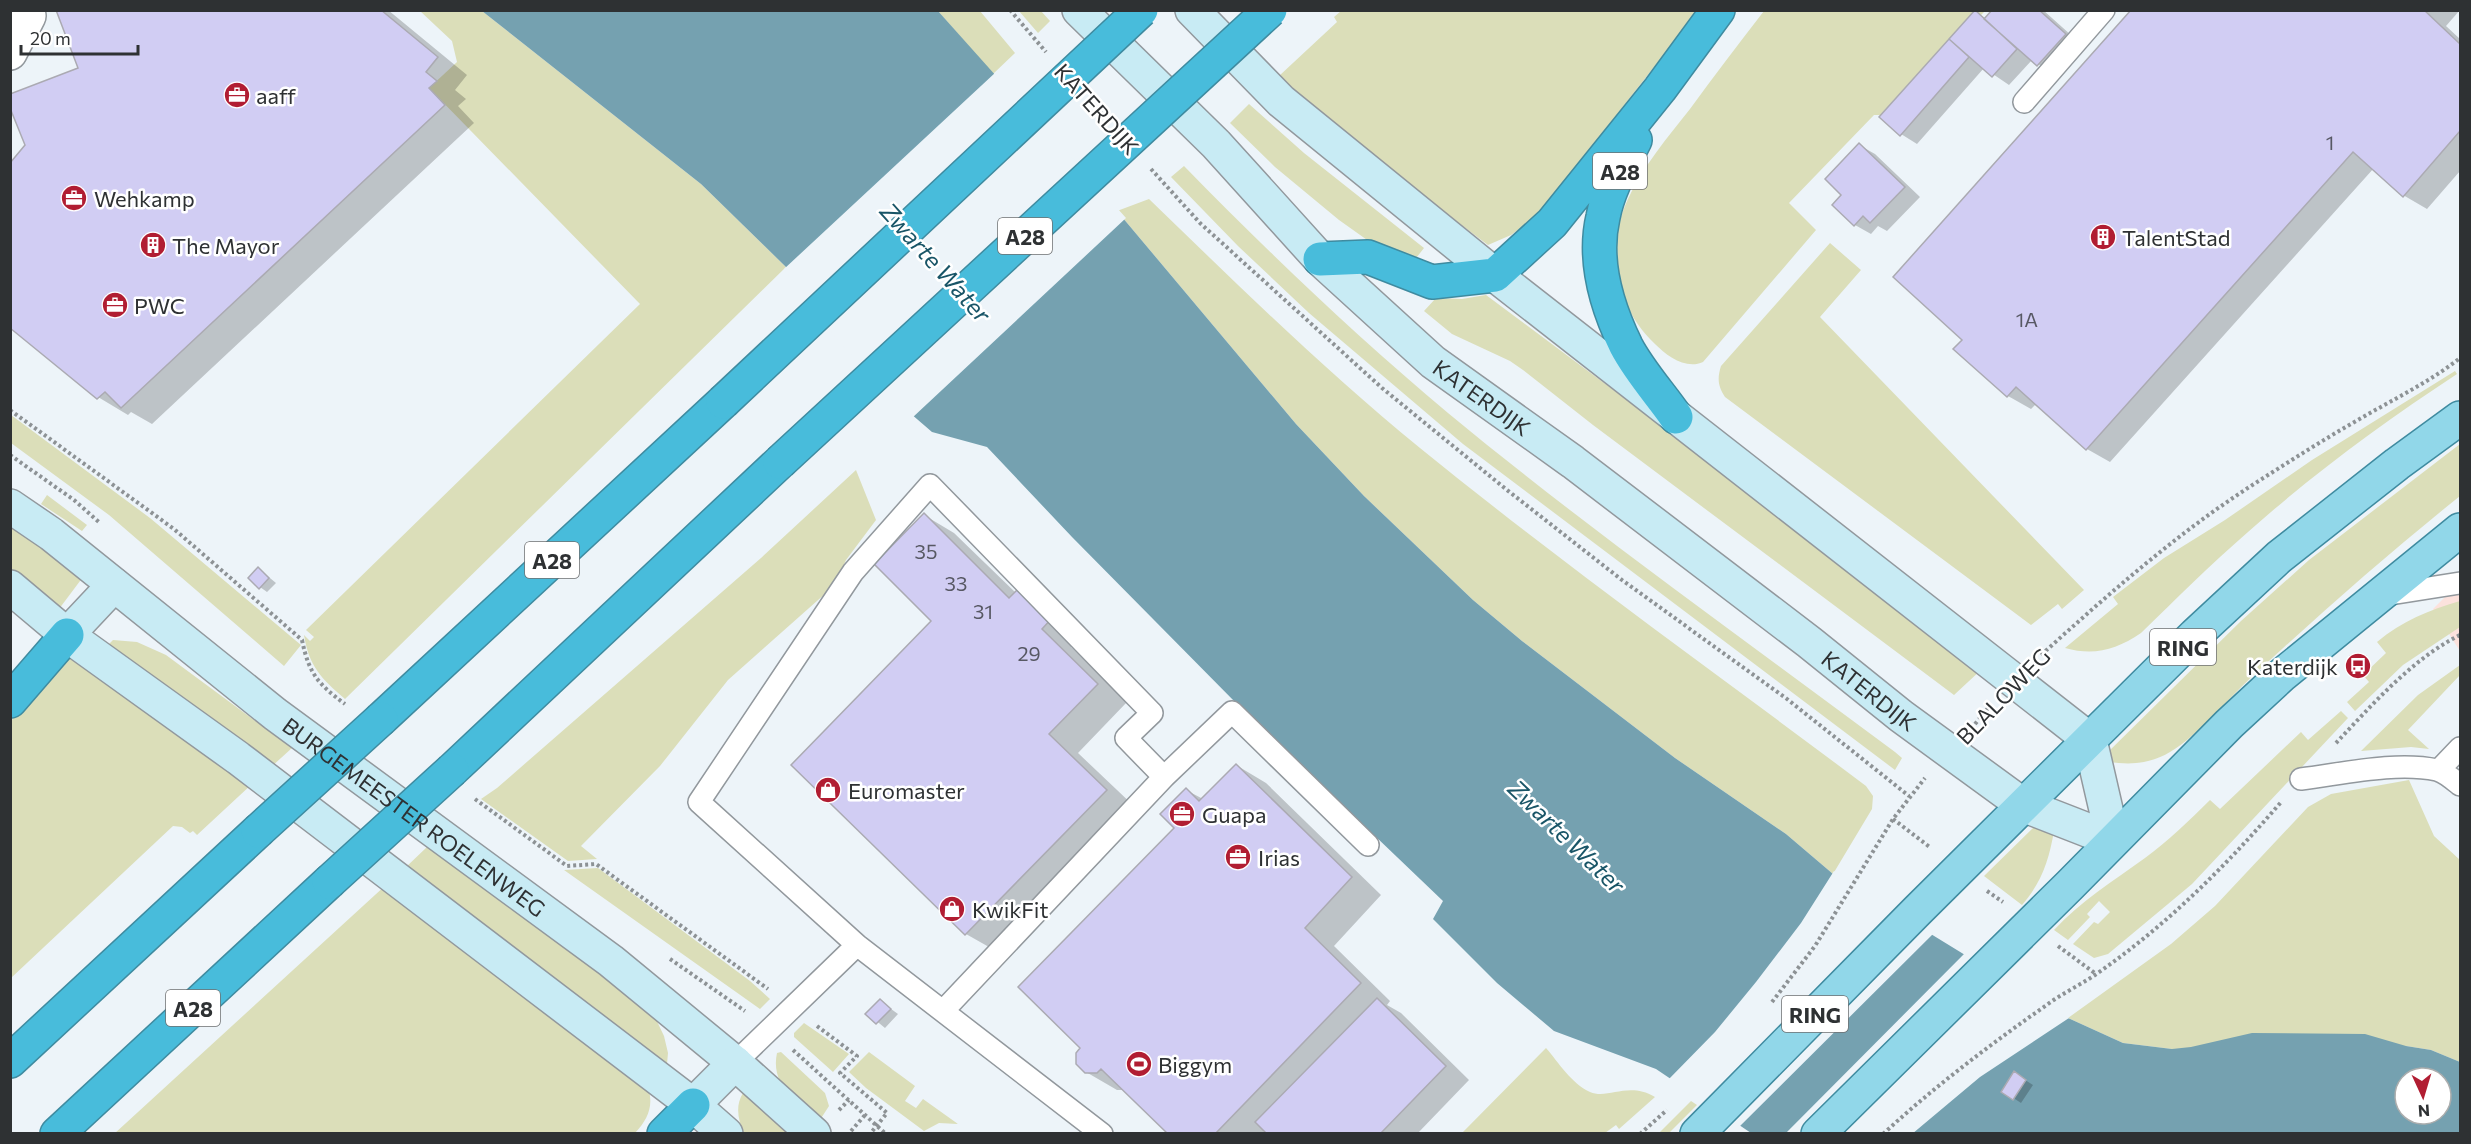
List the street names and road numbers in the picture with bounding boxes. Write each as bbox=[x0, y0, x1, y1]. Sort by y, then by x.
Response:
street label: KATERDIJK bbox=[1049, 58, 1145, 160]
road number: A28 bbox=[1593, 153, 1647, 189]
road number: A28 bbox=[998, 218, 1052, 254]
street label: KATERDIJK bbox=[1428, 353, 1536, 441]
road number: A28 bbox=[525, 542, 579, 578]
road number: RING bbox=[2150, 629, 2216, 665]
street label: BLALOWEG bbox=[1950, 642, 2056, 750]
street label: KATERDIJK bbox=[1817, 645, 1922, 737]
street label: BURGEMEESTER ROELENWEG bbox=[278, 711, 551, 922]
road number: A28 bbox=[166, 990, 220, 1026]
road number: RING bbox=[1782, 996, 1848, 1032]

